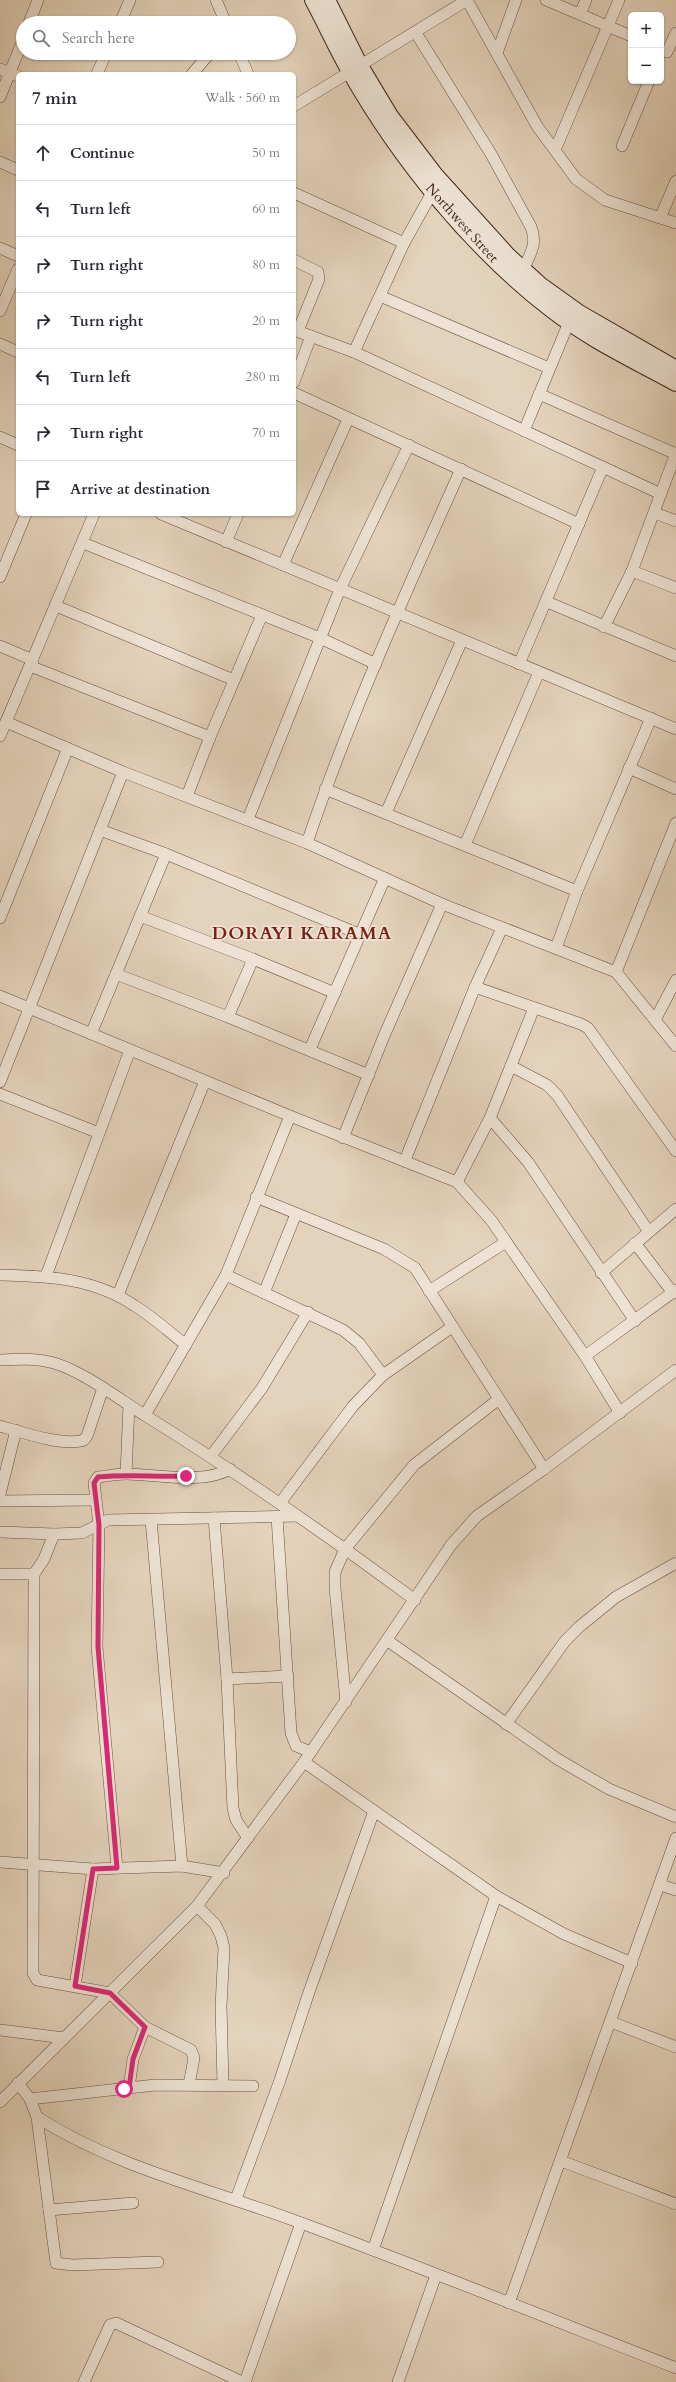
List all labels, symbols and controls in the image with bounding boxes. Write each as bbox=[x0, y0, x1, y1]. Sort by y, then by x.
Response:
map controls bbox=[628, 12, 664, 84]
button: + bbox=[628, 12, 664, 48]
search box bbox=[16, 16, 296, 60]
icon: search bbox=[30, 27, 52, 49]
text: Search here bbox=[62, 28, 135, 48]
button: − bbox=[628, 48, 664, 84]
text: 7 min bbox=[32, 87, 77, 110]
text: Walk · 560 m bbox=[205, 89, 280, 107]
icon: ahead bbox=[32, 142, 54, 164]
text: Continue bbox=[70, 143, 135, 163]
text: 50 m bbox=[252, 144, 280, 162]
street label: Northwest Street bbox=[421, 179, 503, 267]
icon: left bbox=[32, 198, 54, 220]
text: Turn left bbox=[70, 199, 131, 219]
text: 60 m bbox=[252, 200, 280, 218]
icon: right bbox=[32, 254, 54, 276]
text: Turn right bbox=[70, 255, 143, 275]
text: 80 m bbox=[252, 256, 280, 274]
icon: right bbox=[32, 310, 54, 332]
text: Turn right bbox=[70, 311, 143, 331]
text: 20 m bbox=[252, 312, 280, 330]
icon: left bbox=[32, 366, 54, 388]
text: Turn left bbox=[70, 367, 131, 387]
text: 280 m bbox=[246, 368, 280, 386]
icon: right bbox=[32, 422, 54, 444]
text: Turn right bbox=[70, 423, 143, 443]
text: 70 m bbox=[252, 424, 280, 442]
icon: arrive bbox=[32, 478, 54, 500]
text: Arrive at destination bbox=[70, 479, 210, 499]
district label: DORAYI KARAMA bbox=[212, 921, 392, 946]
route end bbox=[177, 1467, 195, 1485]
route start bbox=[115, 2080, 133, 2098]

